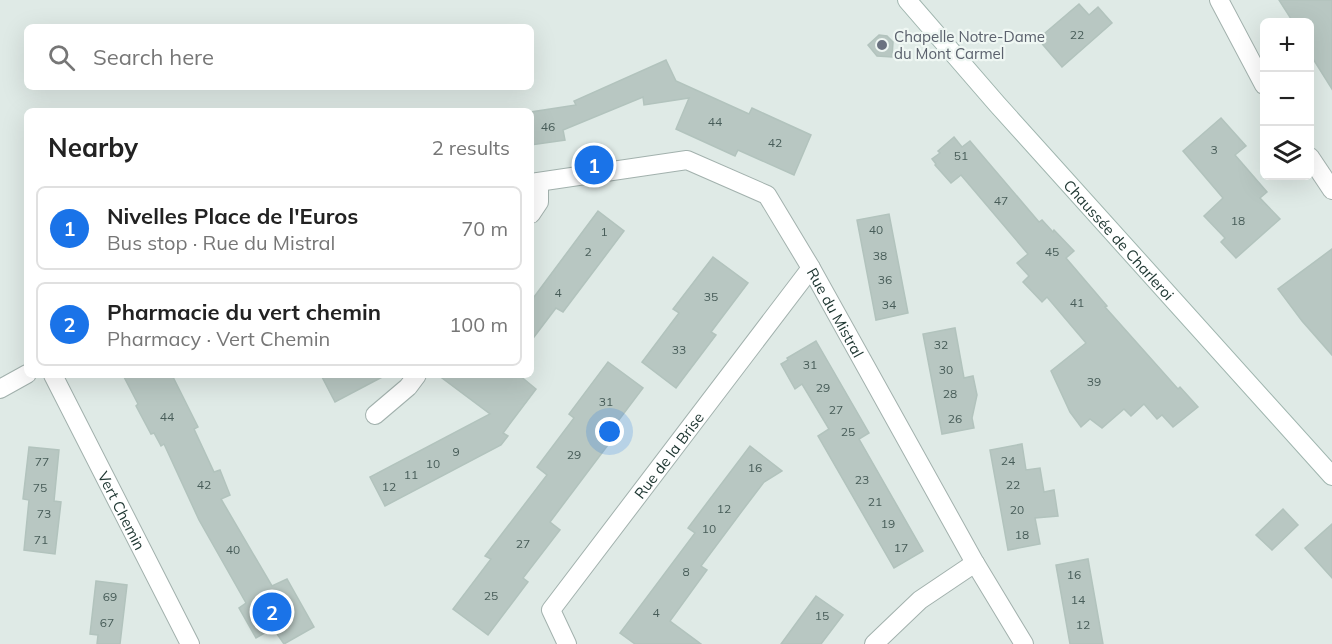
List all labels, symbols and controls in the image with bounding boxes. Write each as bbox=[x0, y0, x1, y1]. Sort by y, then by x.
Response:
map controls bbox=[1260, 18, 1314, 180]
button: + bbox=[1260, 18, 1314, 72]
search box bbox=[24, 24, 534, 90]
place label: Chapelle Notre-Dame du Mont Carmel bbox=[894, 27, 1045, 63]
house number: 22 bbox=[1070, 27, 1084, 42]
marker: Chapelle Notre-Dame du Mont Carmel bbox=[875, 38, 889, 52]
icon: search bbox=[45, 41, 78, 74]
text: Search here bbox=[93, 43, 214, 71]
button: − bbox=[1260, 72, 1314, 126]
house number: 44 bbox=[708, 114, 722, 129]
house number: 46 bbox=[541, 119, 555, 134]
button: layers bbox=[1260, 126, 1314, 180]
text: Nearby bbox=[48, 131, 138, 164]
text: 2 results bbox=[432, 135, 510, 160]
house number: 42 bbox=[768, 135, 782, 150]
pin: 1 bbox=[574, 142, 614, 188]
house number: 3 bbox=[1210, 142, 1218, 157]
house number: 51 bbox=[954, 148, 968, 163]
street label: Chaussée de Charleroi bbox=[1060, 175, 1178, 304]
house number: 47 bbox=[994, 193, 1008, 208]
text: Nivelles Place de l'Euros bbox=[107, 202, 358, 230]
house number: 18 bbox=[1231, 213, 1245, 228]
text: 1 bbox=[64, 216, 76, 241]
text: 70 m bbox=[461, 216, 508, 241]
house number: 40 bbox=[869, 222, 883, 237]
house number: 1 bbox=[600, 224, 608, 239]
text: Bus stop · Rue du Mistral bbox=[107, 230, 335, 255]
house number: 2 bbox=[584, 244, 592, 259]
house number: 45 bbox=[1045, 244, 1059, 259]
house number: 38 bbox=[873, 248, 887, 263]
street label: Rue du Mistral bbox=[803, 264, 868, 361]
house number: 36 bbox=[878, 272, 892, 287]
house number: 4 bbox=[554, 285, 562, 300]
house number: 35 bbox=[704, 289, 718, 304]
house number: 41 bbox=[1070, 295, 1084, 310]
house number: 34 bbox=[882, 297, 896, 312]
text: Pharmacie du vert chemin bbox=[107, 298, 381, 326]
text: 2 bbox=[64, 312, 76, 337]
text: 100 m bbox=[449, 312, 508, 337]
text: Pharmacy · Vert Chemin bbox=[107, 326, 330, 351]
house number: 32 bbox=[934, 337, 948, 352]
house number: 33 bbox=[672, 342, 686, 357]
house number: 31 bbox=[803, 357, 817, 372]
house number: 30 bbox=[939, 362, 953, 377]
house number: 39 bbox=[1087, 374, 1101, 389]
house number: 29 bbox=[816, 380, 830, 395]
house number: 28 bbox=[943, 386, 957, 401]
house number: 31 bbox=[599, 394, 613, 409]
house number: 27 bbox=[829, 402, 843, 417]
street label: Rue de la Brise bbox=[630, 408, 708, 502]
house number: 44 bbox=[160, 409, 174, 424]
house number: 26 bbox=[948, 411, 962, 426]
your location bbox=[595, 417, 624, 446]
house number: 25 bbox=[841, 424, 855, 439]
house number: 9 bbox=[452, 444, 460, 459]
house number: 29 bbox=[567, 447, 581, 462]
house number: 24 bbox=[1001, 453, 1015, 468]
house number: 77 bbox=[35, 454, 49, 469]
house number: 10 bbox=[426, 456, 440, 471]
house number: 16 bbox=[748, 460, 762, 475]
house number: 11 bbox=[404, 467, 418, 482]
street label: Vert Chemin bbox=[94, 468, 150, 553]
house number: 23 bbox=[855, 472, 869, 487]
house number: 42 bbox=[197, 477, 211, 492]
house number: 22 bbox=[1006, 477, 1020, 492]
house number: 12 bbox=[382, 479, 396, 494]
house number: 75 bbox=[33, 480, 47, 495]
house number: 21 bbox=[868, 494, 882, 509]
house number: 12 bbox=[717, 501, 731, 516]
house number: 20 bbox=[1010, 502, 1024, 517]
house number: 73 bbox=[37, 506, 51, 521]
house number: 19 bbox=[881, 516, 895, 531]
house number: 10 bbox=[702, 521, 716, 536]
house number: 18 bbox=[1015, 527, 1029, 542]
house number: 71 bbox=[34, 532, 48, 547]
house number: 27 bbox=[516, 536, 530, 551]
house number: 17 bbox=[894, 540, 908, 555]
house number: 40 bbox=[226, 542, 240, 557]
house number: 8 bbox=[682, 564, 690, 579]
house number: 16 bbox=[1067, 567, 1081, 582]
house number: 25 bbox=[484, 588, 498, 603]
house number: 69 bbox=[103, 589, 117, 604]
pin: 2 bbox=[252, 590, 292, 634]
house number: 14 bbox=[1071, 592, 1085, 607]
house number: 4 bbox=[652, 605, 660, 620]
house number: 15 bbox=[815, 608, 829, 623]
house number: 67 bbox=[100, 615, 114, 630]
house number: 12 bbox=[1076, 617, 1090, 632]

